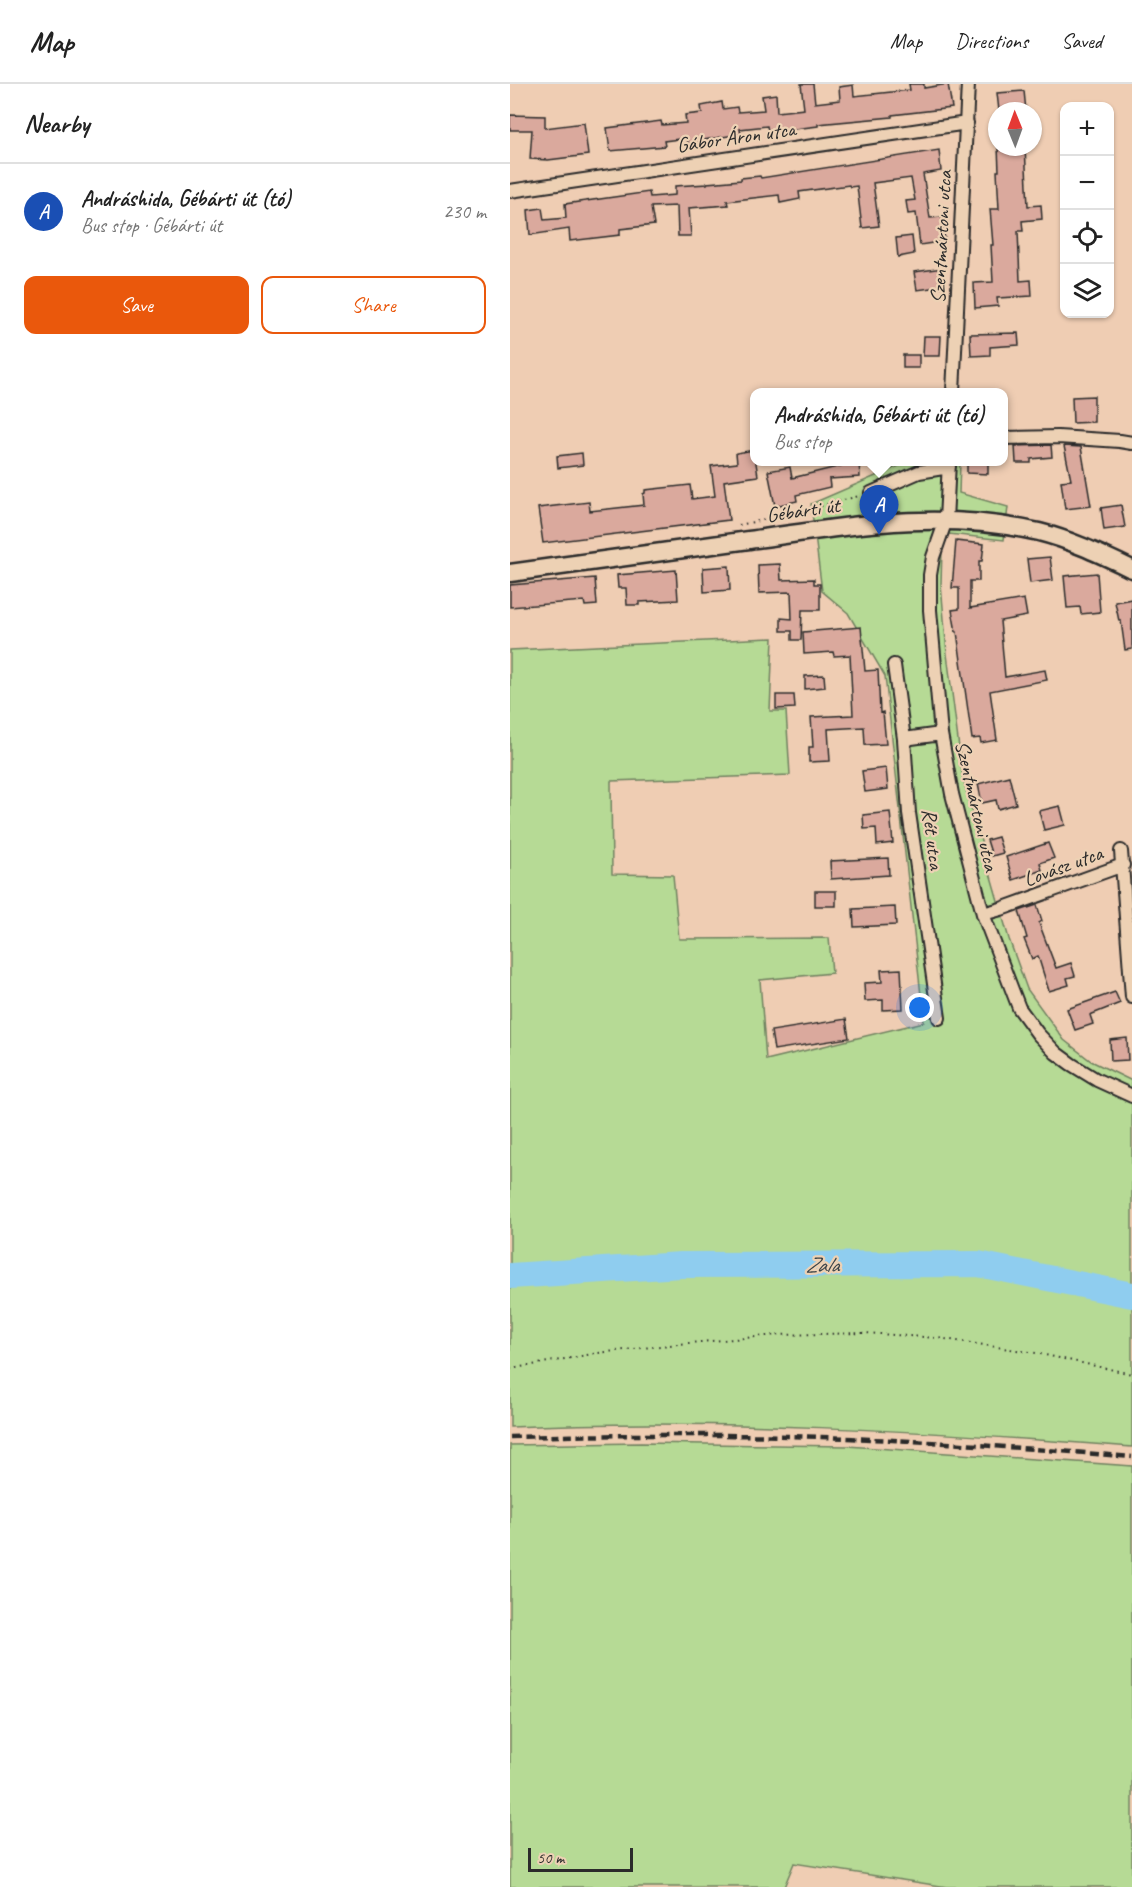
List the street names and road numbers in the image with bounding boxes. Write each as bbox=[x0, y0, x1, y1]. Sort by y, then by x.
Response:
street label: Gábor Áron utca bbox=[675, 115, 799, 158]
street label: Szentmártoni utca bbox=[925, 168, 958, 304]
street label: Gébárti út bbox=[765, 492, 843, 528]
street label: Szentmártoni utca bbox=[949, 738, 1005, 876]
street label: Rét utca bbox=[916, 807, 950, 872]
street label: Lovász utca bbox=[1020, 839, 1107, 892]

